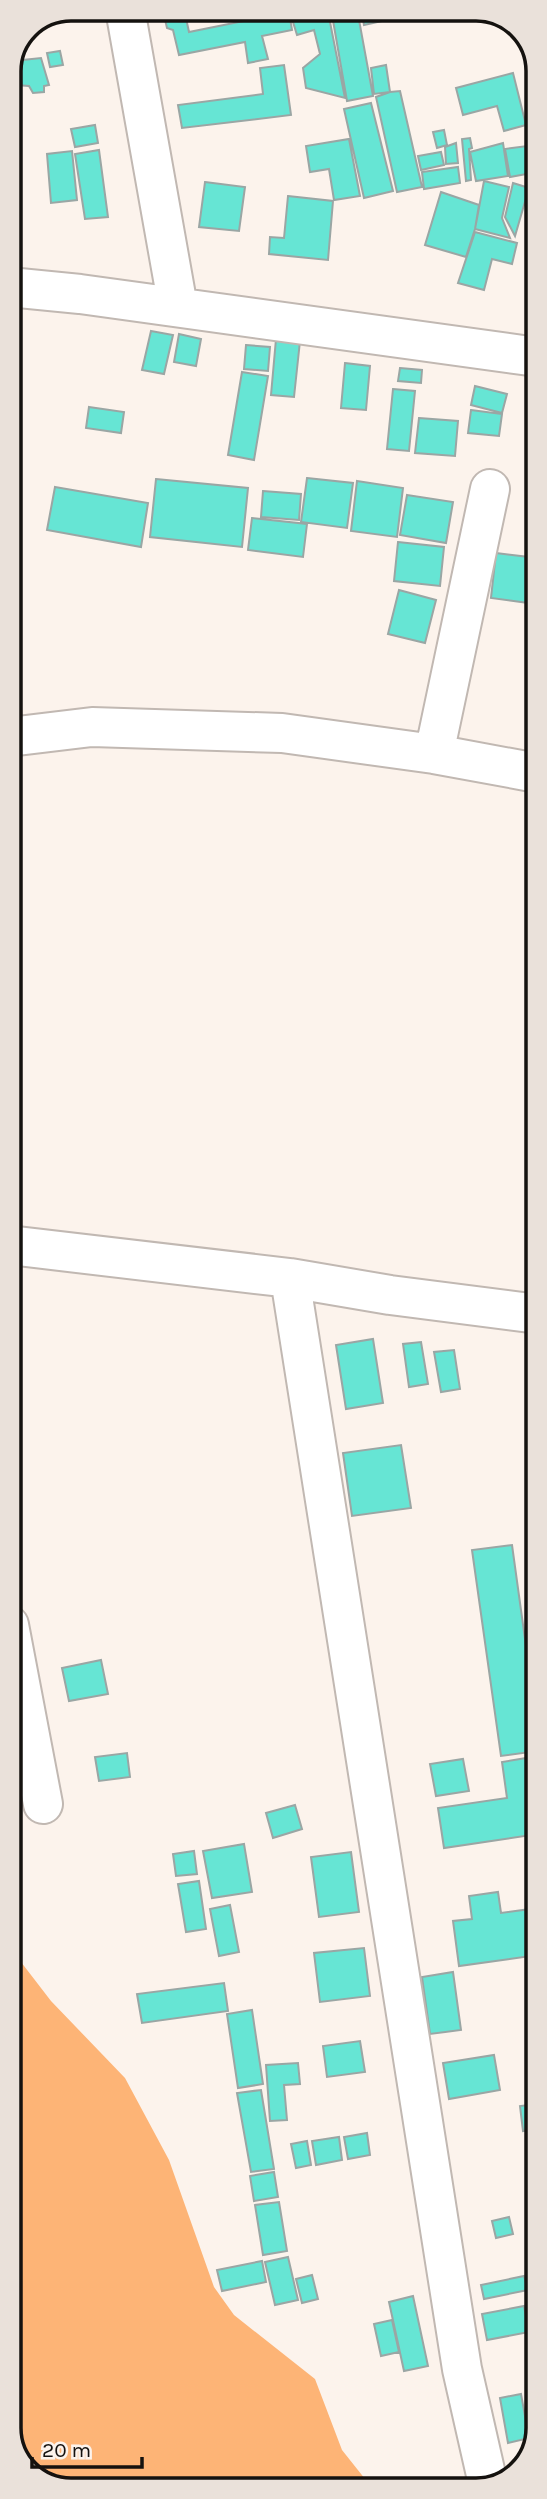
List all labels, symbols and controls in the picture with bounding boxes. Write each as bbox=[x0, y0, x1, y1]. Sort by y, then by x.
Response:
scale bar bbox=[32, 2426, 142, 2470]
text: 20 m bbox=[42, 2438, 91, 2462]

